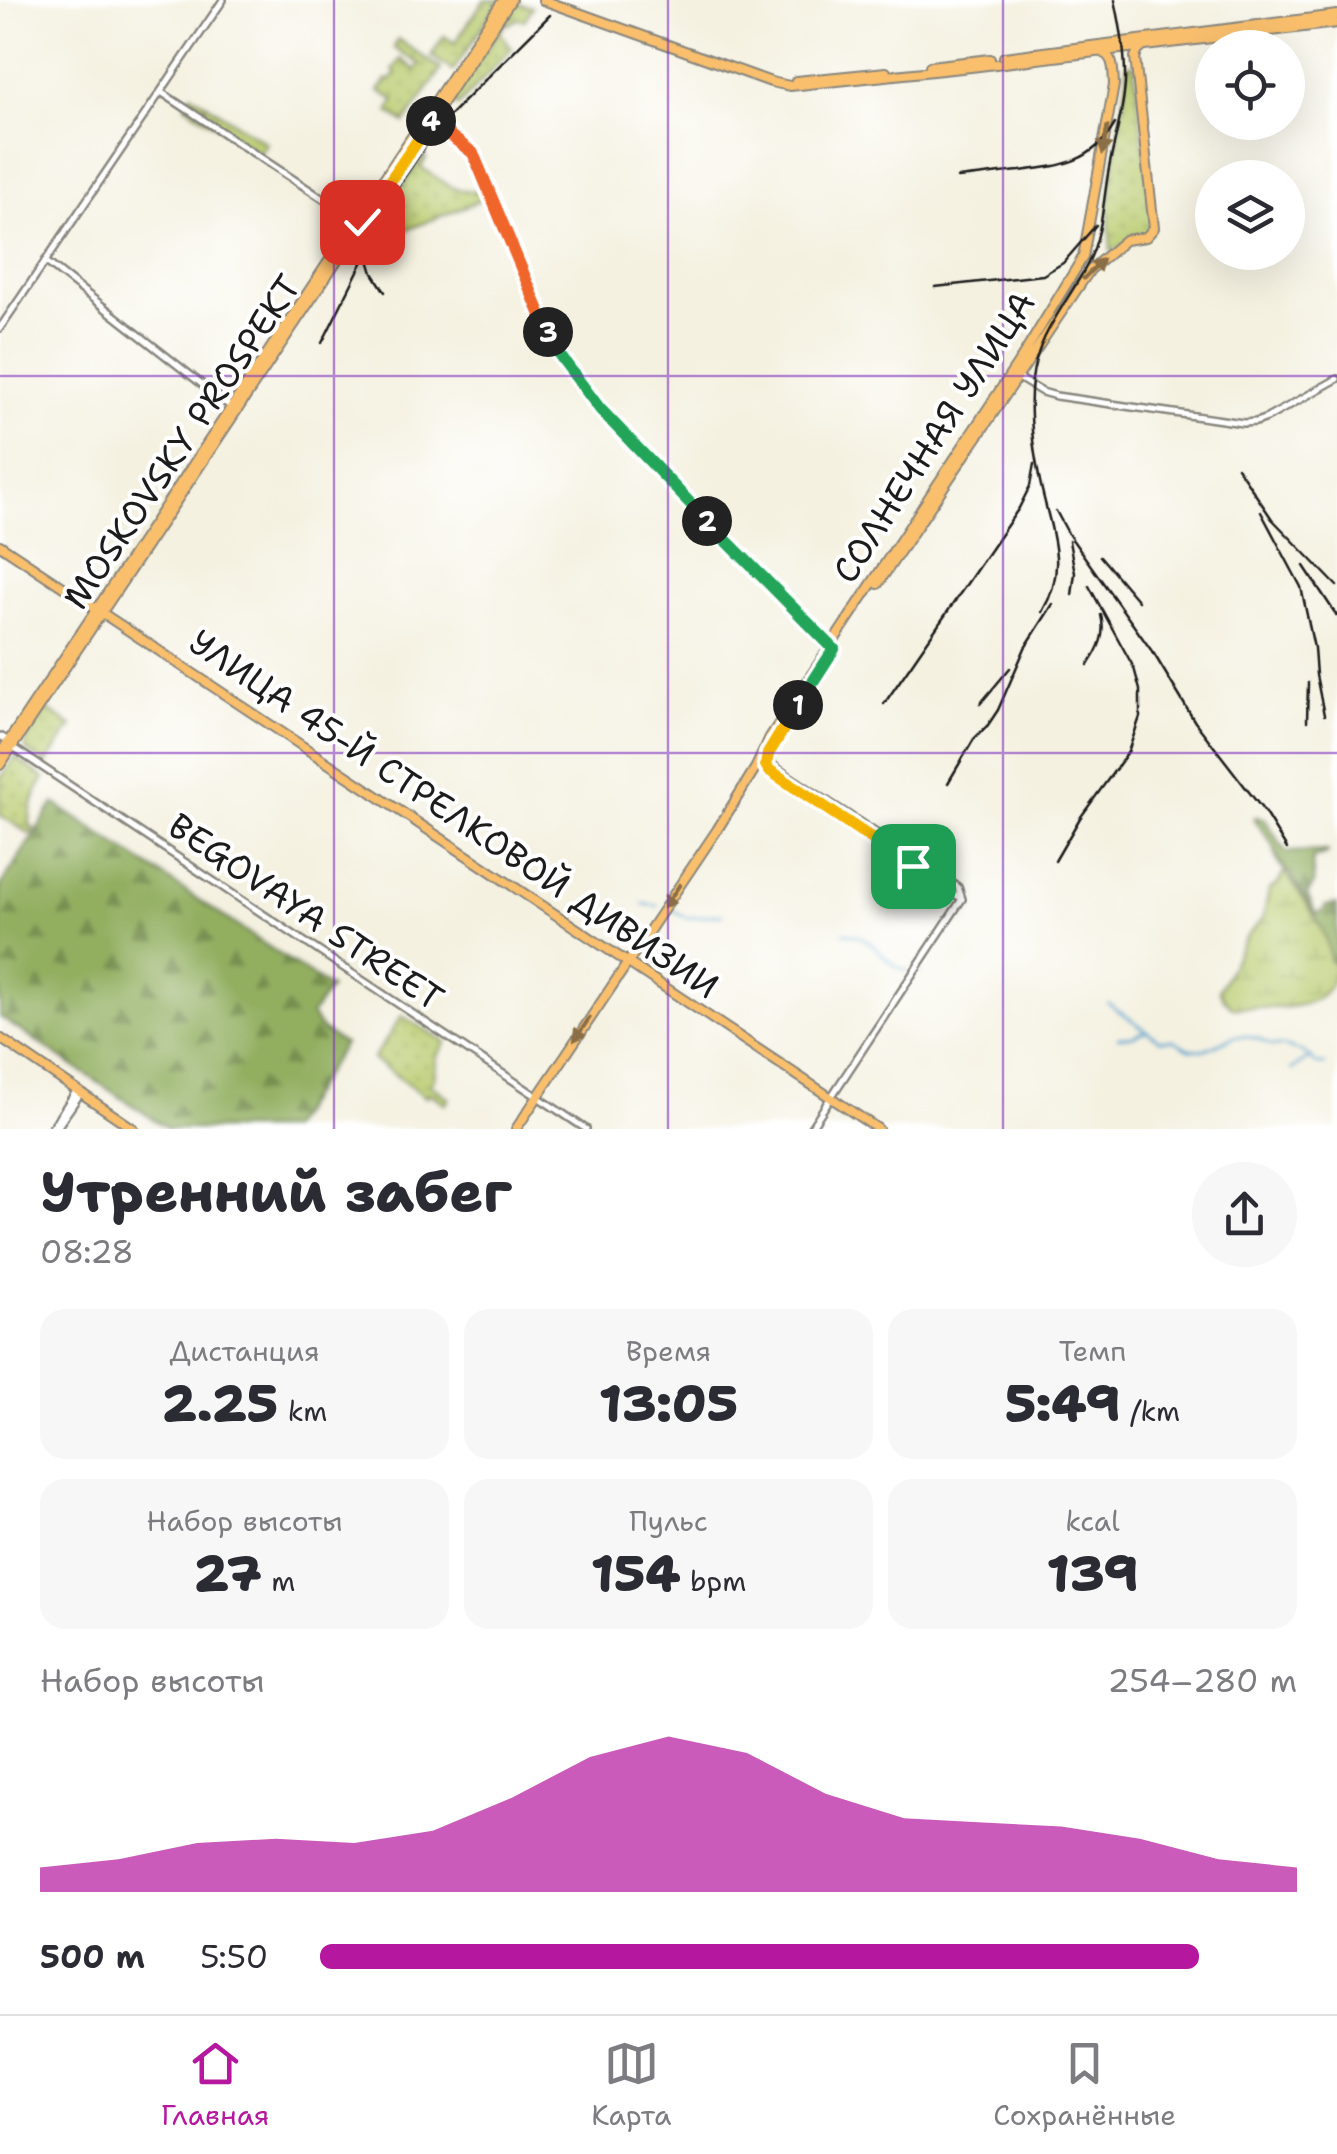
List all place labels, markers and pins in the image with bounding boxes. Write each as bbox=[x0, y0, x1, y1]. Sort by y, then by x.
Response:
pin: 4 bbox=[406, 96, 456, 146]
pin bbox=[320, 180, 405, 265]
pin: 3 bbox=[523, 307, 573, 357]
pin: 2 bbox=[682, 496, 732, 546]
pin: 1 bbox=[773, 680, 823, 730]
pin bbox=[871, 824, 956, 909]

